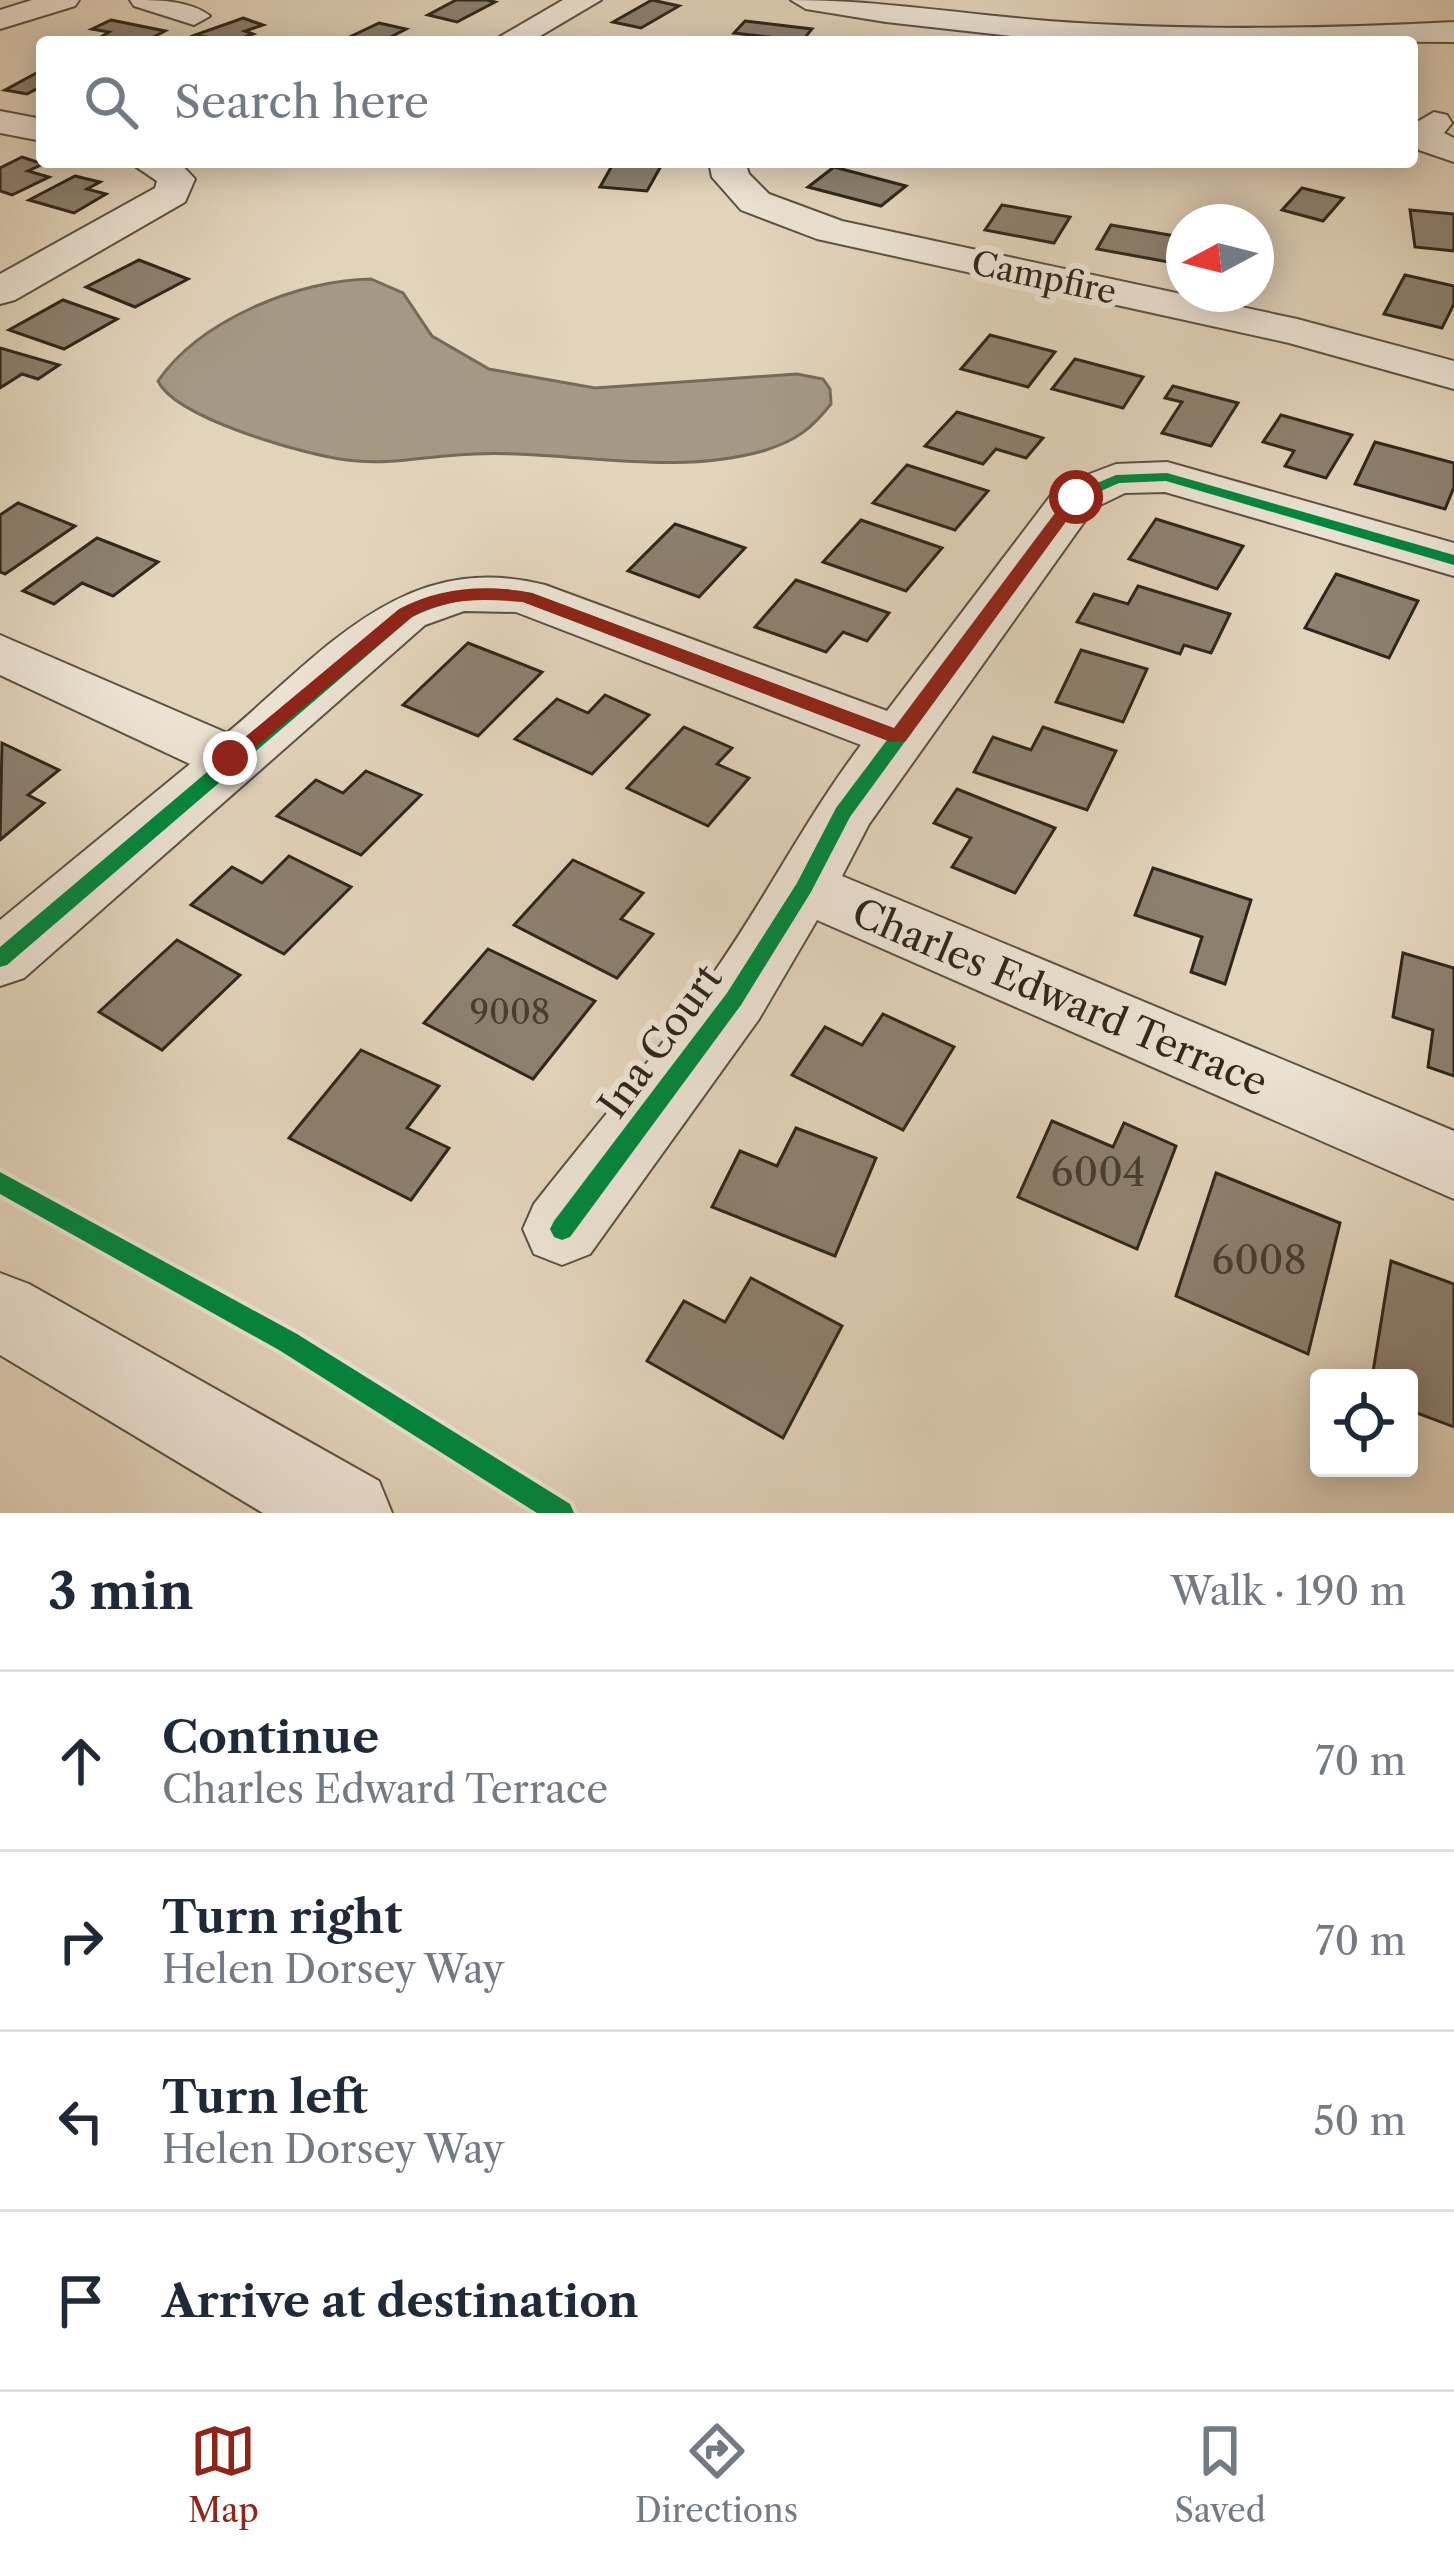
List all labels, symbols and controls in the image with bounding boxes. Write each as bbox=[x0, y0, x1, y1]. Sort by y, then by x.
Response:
search box bbox=[36, 36, 1418, 168]
icon: search bbox=[78, 69, 144, 135]
text: Search here bbox=[174, 74, 429, 130]
north arrow bbox=[1166, 204, 1274, 312]
street label: Campfire bbox=[968, 242, 1120, 313]
route start bbox=[1049, 470, 1103, 524]
route end bbox=[203, 731, 257, 785]
street label: Charles Edward Terrace bbox=[845, 888, 1275, 1106]
street label: Ina Court bbox=[588, 955, 732, 1127]
house number: 9008 bbox=[470, 992, 550, 1033]
house number: 6004 bbox=[1051, 1148, 1145, 1196]
house number: 6008 bbox=[1211, 1236, 1307, 1284]
map controls bbox=[1310, 1369, 1418, 1477]
button: locate bbox=[1310, 1369, 1418, 1477]
text: 3 min bbox=[48, 1560, 194, 1622]
text: Walk · 190 m bbox=[1170, 1567, 1406, 1615]
text: Continue bbox=[162, 1709, 379, 1765]
icon: ahead bbox=[48, 1728, 114, 1794]
text: 70 m bbox=[1315, 1737, 1406, 1785]
text: Charles Edward Terrace bbox=[162, 1765, 608, 1813]
text: Turn right bbox=[162, 1889, 402, 1945]
icon: right bbox=[48, 1908, 114, 1974]
text: 70 m bbox=[1315, 1917, 1406, 1965]
text: Helen Dorsey Way bbox=[162, 1945, 505, 1993]
text: Turn left bbox=[162, 2069, 368, 2125]
icon: left bbox=[48, 2088, 114, 2154]
text: 50 m bbox=[1313, 2097, 1406, 2145]
text: Helen Dorsey Way bbox=[162, 2125, 505, 2173]
icon: arrive bbox=[48, 2268, 114, 2334]
text: Arrive at destination bbox=[162, 2273, 639, 2329]
tab: Map bbox=[188, 2418, 259, 2531]
tab: Directions bbox=[635, 2418, 798, 2531]
tab: Saved bbox=[1174, 2418, 1266, 2531]

